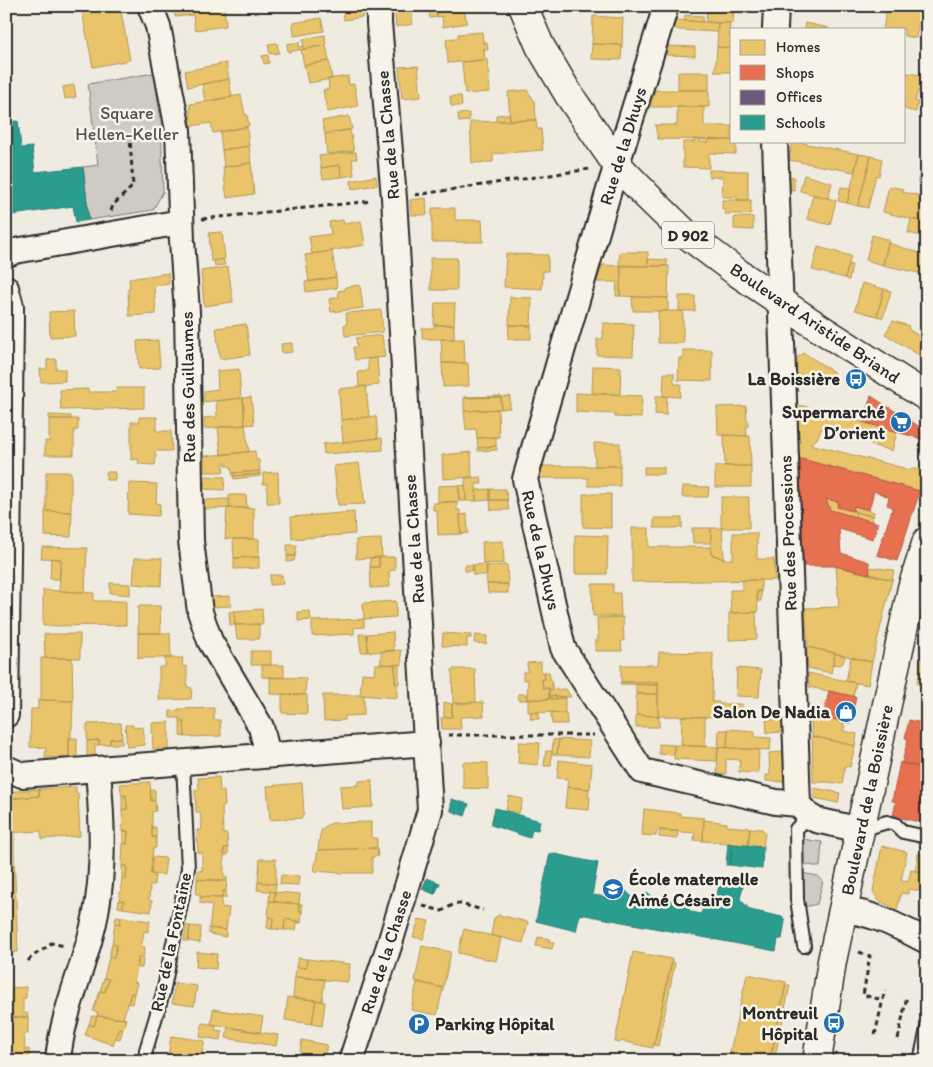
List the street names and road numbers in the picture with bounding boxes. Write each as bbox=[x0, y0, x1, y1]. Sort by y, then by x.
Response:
street label: Rue de la Chasse bbox=[371, 70, 405, 200]
street label: Rue de la Dhuys bbox=[595, 84, 651, 208]
road number: D 902 bbox=[662, 222, 714, 248]
street label: Boulevard Aristide Briand bbox=[726, 258, 905, 388]
street label: Rue des Guillaumes bbox=[176, 311, 200, 463]
street label: Rue des Processions bbox=[774, 455, 802, 611]
street label: Rue de la Chasse bbox=[399, 474, 429, 604]
street label: Rue de la Dhuys bbox=[517, 488, 565, 612]
street label: Boulevard de la Boissière bbox=[836, 703, 898, 897]
street label: Rue de la Fontaine bbox=[145, 870, 197, 1014]
street label: Rue de la Chasse bbox=[356, 887, 416, 1017]

